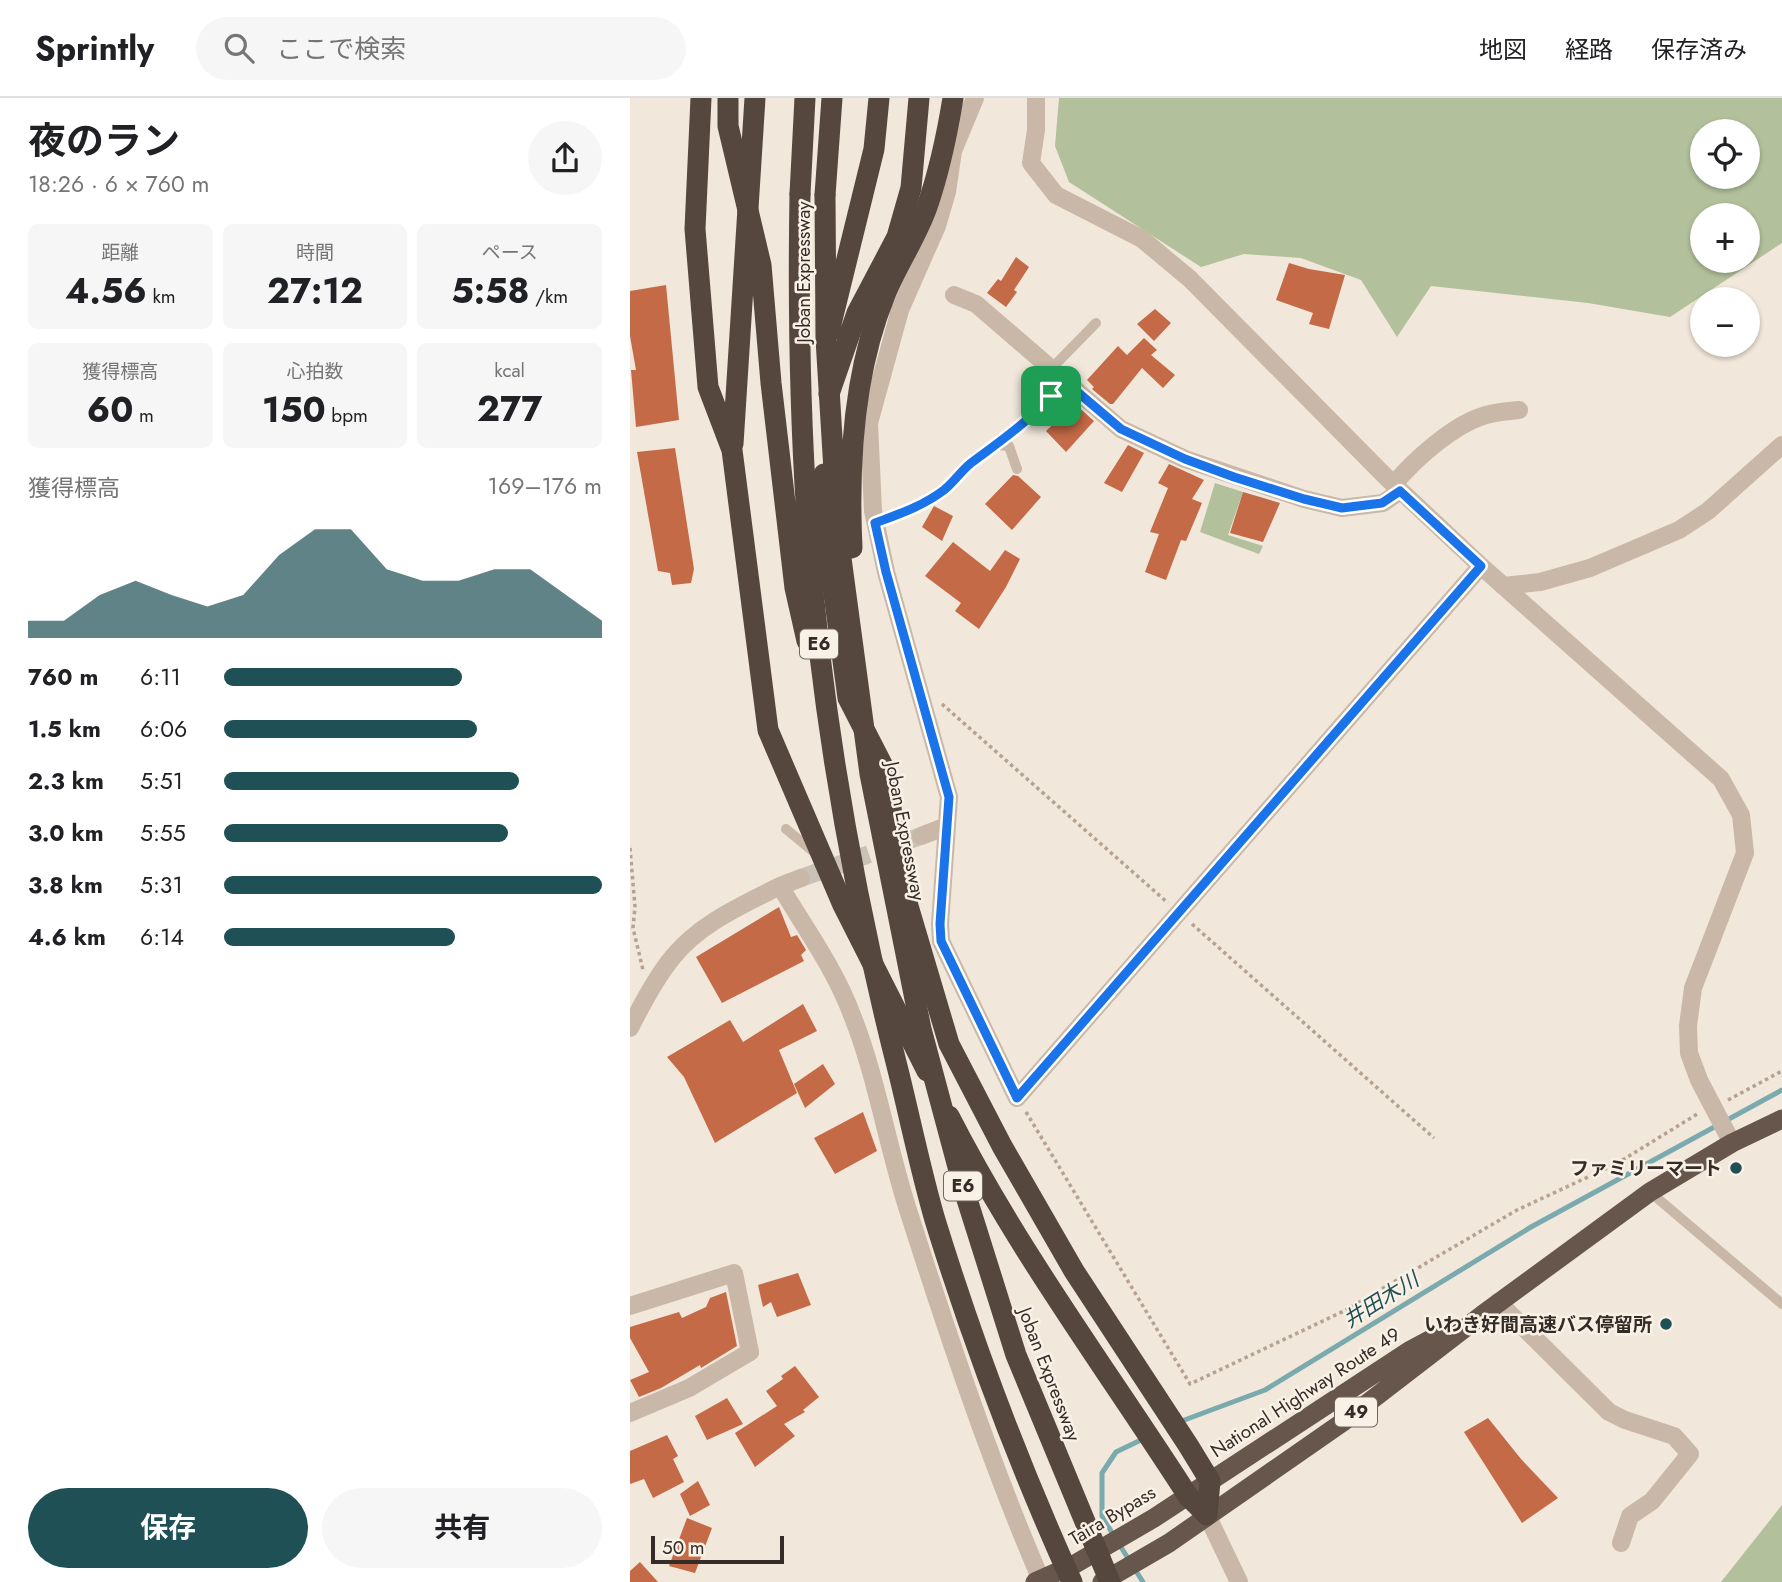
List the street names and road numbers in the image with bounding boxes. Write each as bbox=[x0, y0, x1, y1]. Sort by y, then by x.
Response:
street label: Joban Expressway bbox=[790, 201, 817, 346]
road number: E6 bbox=[800, 630, 838, 658]
street label: Joban Expressway bbox=[878, 756, 932, 904]
road number: E6 bbox=[944, 1171, 982, 1200]
street label: Joban Expressway bbox=[1011, 1301, 1088, 1446]
street label: National Highway Route 49 bbox=[1206, 1322, 1404, 1462]
road number: 49 bbox=[1335, 1398, 1377, 1427]
street label: Taira Bypass bbox=[1064, 1479, 1161, 1552]

